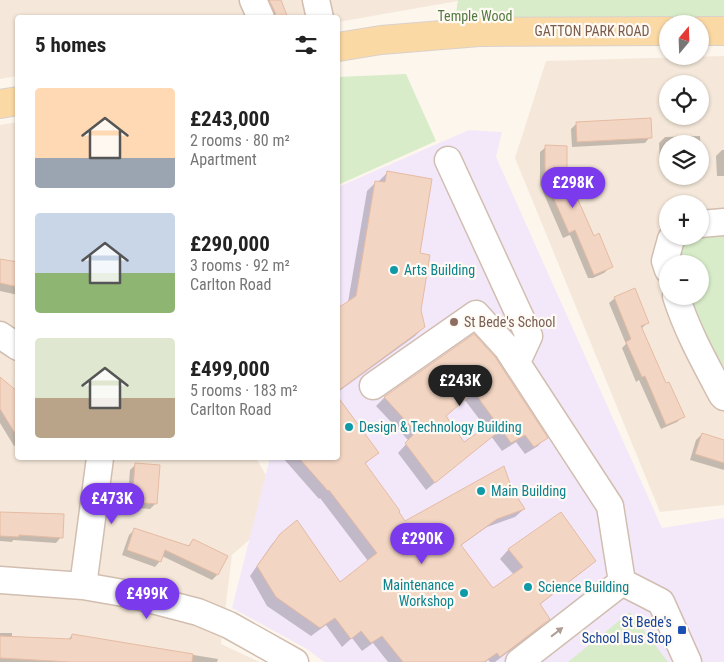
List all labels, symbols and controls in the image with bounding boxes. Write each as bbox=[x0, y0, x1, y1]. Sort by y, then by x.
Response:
park label: Temple Wood bbox=[437, 8, 513, 24]
north arrow bbox=[659, 15, 709, 65]
map controls bbox=[659, 15, 709, 305]
street label: GATTON PARK ROAD bbox=[534, 23, 650, 39]
icon: filters bbox=[292, 31, 320, 59]
text: 5 homes bbox=[35, 33, 106, 57]
button: locate bbox=[659, 75, 709, 125]
text: £243,000 bbox=[190, 107, 270, 131]
icon: home bbox=[75, 108, 135, 168]
text: 2 rooms · 80 m² bbox=[190, 131, 290, 150]
button: layers bbox=[659, 135, 709, 185]
text: Apartment bbox=[190, 150, 257, 169]
pin: £298K bbox=[538, 166, 608, 209]
text: £298K bbox=[552, 173, 594, 192]
button: + bbox=[659, 195, 709, 245]
text: £290,000 bbox=[190, 232, 270, 256]
icon: home bbox=[75, 233, 135, 293]
button: − bbox=[659, 255, 709, 305]
text: 3 rooms · 92 m² bbox=[190, 256, 290, 275]
place label: Arts Building bbox=[404, 262, 475, 278]
marker: Arts Building bbox=[388, 264, 400, 276]
text: Carlton Road bbox=[190, 275, 271, 294]
place label: St Bede's School bbox=[464, 314, 556, 330]
marker: St Bede's School bbox=[448, 316, 460, 328]
text: £499,000 bbox=[190, 357, 270, 381]
icon: home bbox=[75, 358, 135, 418]
pin: £243K bbox=[425, 364, 495, 407]
text: £243K bbox=[439, 371, 481, 390]
text: 5 rooms · 183 m² bbox=[190, 381, 298, 400]
text: Carlton Road bbox=[190, 400, 271, 419]
place label: Design & Technology Building bbox=[359, 419, 522, 435]
marker: Design & Technology Building bbox=[343, 421, 355, 433]
pin: £473K bbox=[77, 482, 147, 525]
place label: Main Building bbox=[491, 483, 566, 499]
marker: Main Building bbox=[475, 485, 487, 497]
text: £473K bbox=[91, 489, 133, 508]
pin: £290K bbox=[387, 522, 457, 565]
text: £290K bbox=[401, 529, 443, 548]
place label: Maintenance Workshop bbox=[383, 577, 454, 609]
pin: £499K bbox=[112, 578, 182, 620]
place label: Science Building bbox=[538, 579, 629, 595]
marker: Science Building bbox=[522, 581, 534, 593]
text: £499K bbox=[126, 584, 168, 603]
marker: Maintenance Workshop bbox=[458, 587, 470, 599]
place label: St Bede's School Bus Stop bbox=[582, 614, 672, 646]
marker: St Bede's School Bus Stop bbox=[676, 624, 688, 636]
one-way arrow bbox=[550, 627, 564, 637]

